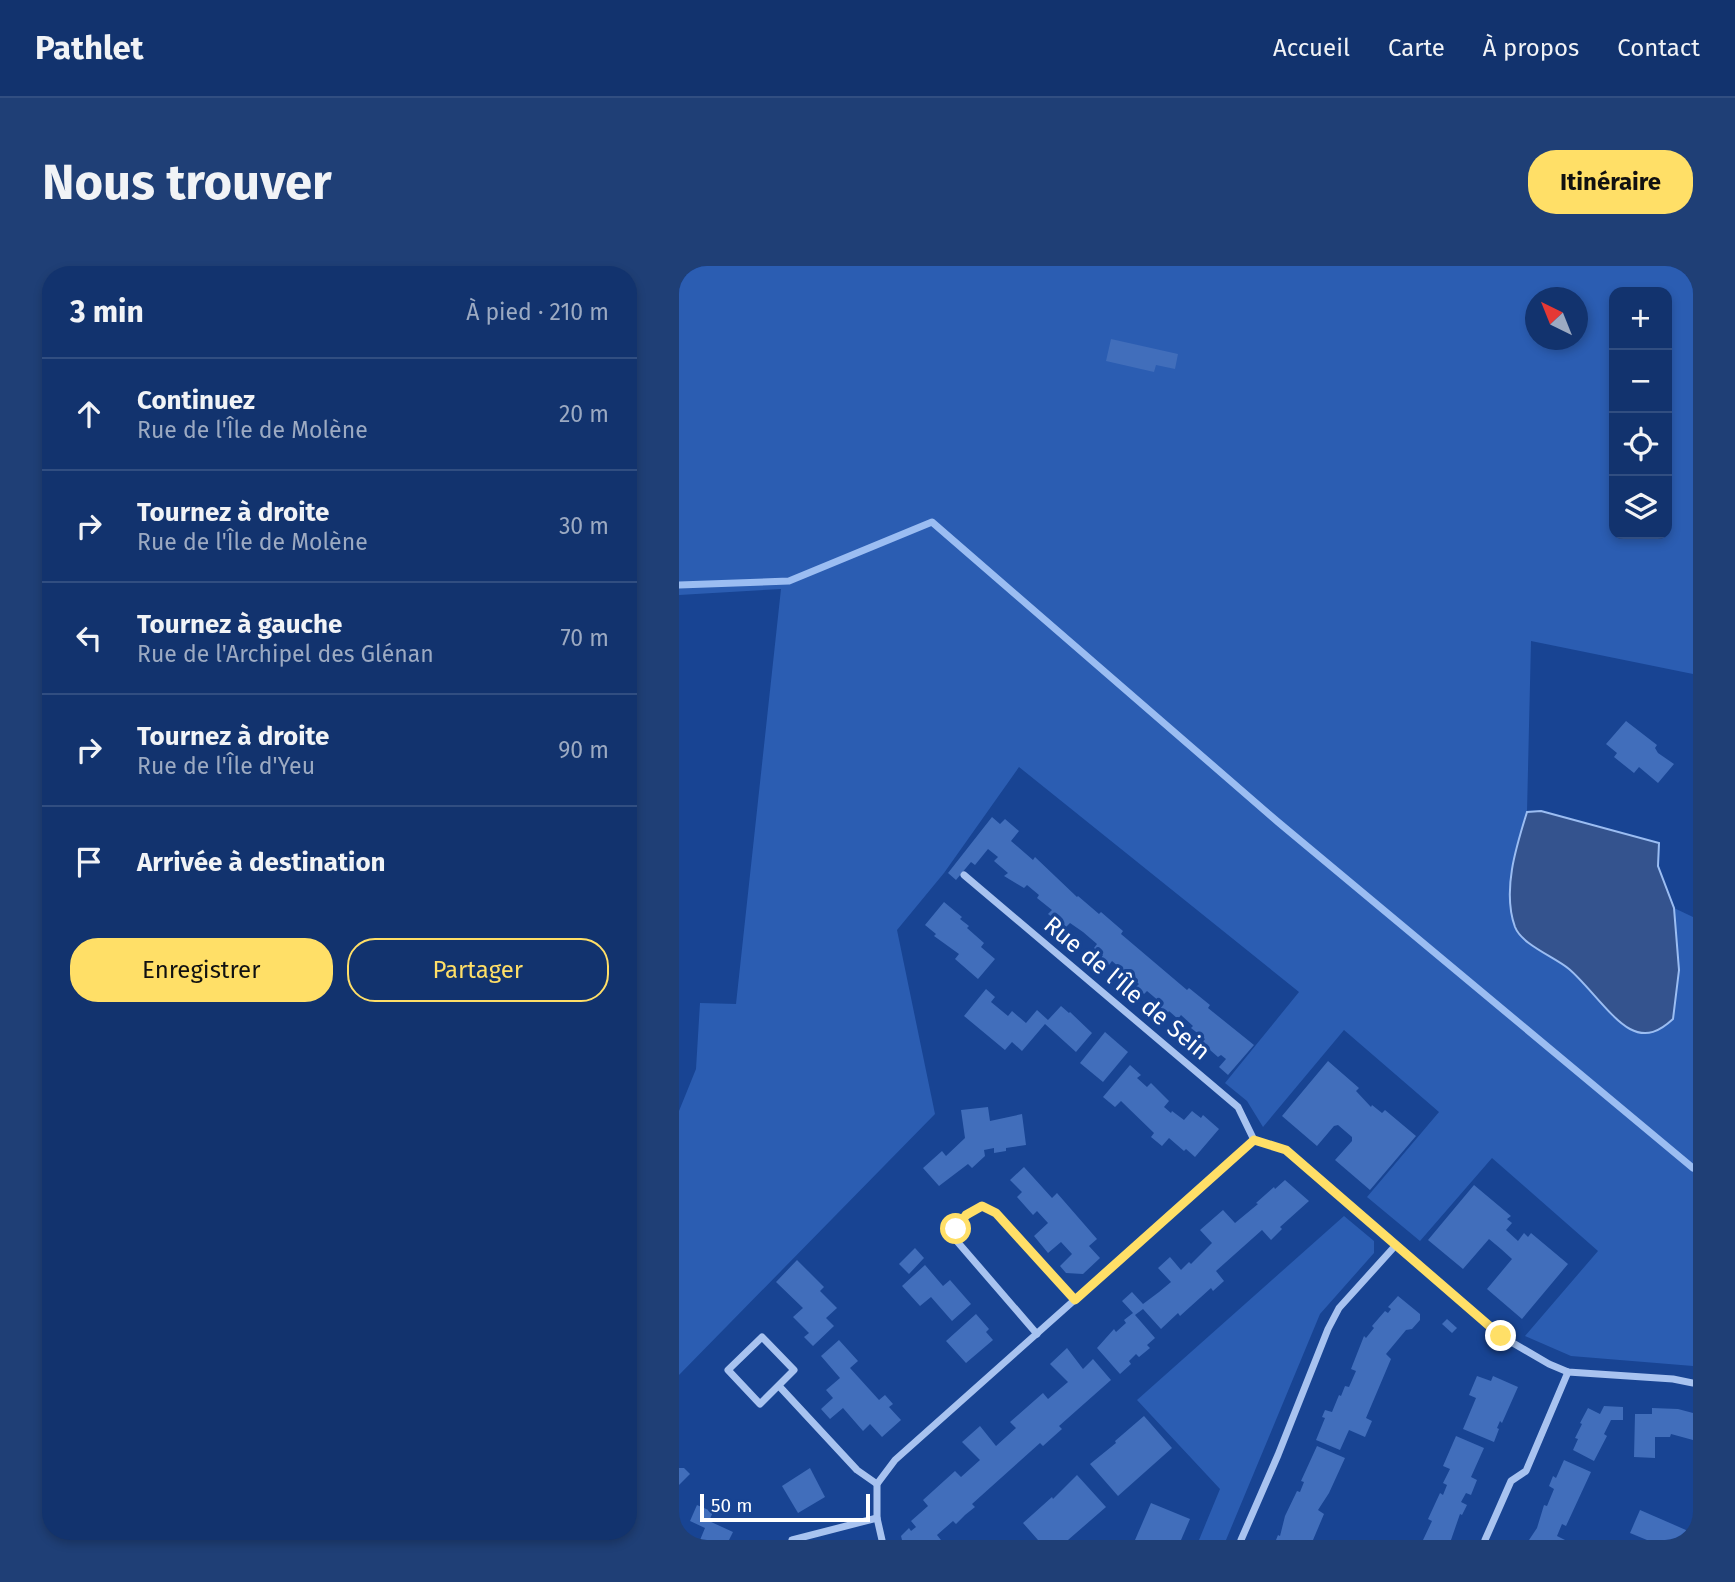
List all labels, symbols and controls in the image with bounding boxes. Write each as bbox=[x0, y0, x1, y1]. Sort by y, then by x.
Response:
text: Pathlet bbox=[35, 28, 144, 68]
text: Accueil bbox=[1273, 34, 1350, 62]
text: Carte bbox=[1388, 34, 1445, 62]
text: À propos bbox=[1483, 34, 1579, 62]
text: Contact bbox=[1617, 34, 1700, 62]
button: Itinéraire bbox=[1528, 150, 1693, 214]
text: Nous trouver bbox=[42, 153, 332, 212]
north arrow bbox=[1525, 287, 1588, 350]
map controls bbox=[1609, 287, 1672, 539]
button: + bbox=[1609, 287, 1672, 350]
text: 3 min bbox=[70, 294, 144, 330]
text: À pied · 210 m bbox=[466, 298, 609, 326]
button: − bbox=[1609, 350, 1672, 413]
text: Continuez bbox=[137, 385, 255, 416]
icon: ahead bbox=[70, 395, 108, 433]
text: 20 m bbox=[559, 400, 609, 428]
button: locate bbox=[1609, 413, 1672, 476]
text: Rue de l'Île de Molène bbox=[137, 416, 368, 444]
button: layers bbox=[1609, 476, 1672, 539]
text: Tournez à droite bbox=[137, 497, 329, 528]
icon: right bbox=[70, 507, 108, 545]
text: 30 m bbox=[559, 512, 609, 540]
text: Rue de l'Île de Molène bbox=[137, 528, 368, 556]
text: Tournez à gauche bbox=[137, 609, 342, 640]
icon: left bbox=[70, 619, 108, 657]
text: 70 m bbox=[560, 624, 609, 652]
text: Rue de l'Archipel des Glénan bbox=[137, 640, 434, 668]
text: Tournez à droite bbox=[137, 721, 329, 752]
icon: right bbox=[70, 731, 108, 769]
text: 90 m bbox=[558, 736, 609, 764]
text: Rue de l'Île d'Yeu bbox=[137, 752, 315, 780]
icon: arrive bbox=[70, 843, 108, 881]
text: Arrivée à destination bbox=[137, 847, 386, 878]
street label: Rue de l'Île de Sein bbox=[1038, 910, 1216, 1066]
button: Enregistrer bbox=[70, 938, 333, 1002]
button: Partager bbox=[347, 938, 609, 1002]
route start bbox=[940, 1213, 971, 1244]
route end bbox=[1485, 1320, 1516, 1351]
scale bar bbox=[700, 1491, 870, 1523]
text: 50 m bbox=[711, 1494, 752, 1517]

